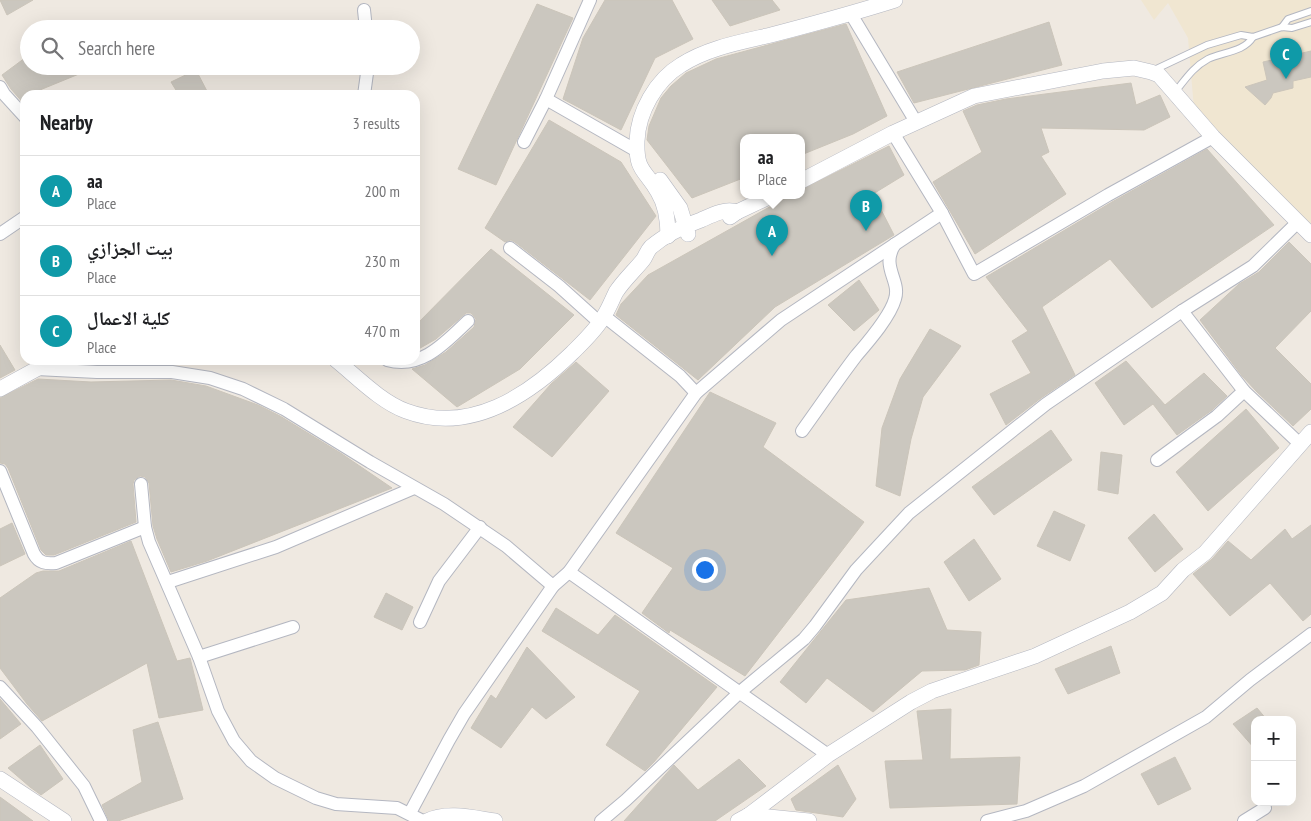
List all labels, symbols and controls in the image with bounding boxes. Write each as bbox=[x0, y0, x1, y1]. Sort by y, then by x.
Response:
search box bbox=[20, 20, 420, 75]
icon: search bbox=[38, 34, 66, 62]
text: Search here bbox=[78, 36, 155, 60]
pin: C bbox=[1270, 38, 1302, 79]
text: Nearby bbox=[40, 109, 93, 136]
text: 3 results bbox=[353, 113, 400, 133]
popup bbox=[740, 134, 805, 199]
text: aa bbox=[758, 145, 774, 169]
text: aa bbox=[87, 169, 103, 193]
text: Place bbox=[758, 169, 787, 189]
text: A bbox=[52, 181, 60, 201]
text: 200 m bbox=[365, 181, 400, 201]
pin: B bbox=[850, 190, 882, 231]
text: Place bbox=[87, 193, 116, 213]
pin: A bbox=[756, 215, 788, 256]
text: بيت الجزازي bbox=[87, 236, 173, 260]
text: B bbox=[52, 251, 60, 271]
text: 230 m bbox=[365, 251, 400, 271]
text: Place bbox=[87, 267, 116, 287]
text: كلية الاعمال bbox=[87, 306, 170, 330]
text: C bbox=[52, 321, 60, 341]
text: 470 m bbox=[365, 321, 400, 341]
text: Place bbox=[87, 337, 116, 357]
your location bbox=[692, 557, 718, 583]
map controls bbox=[1251, 716, 1296, 806]
button: + bbox=[1251, 716, 1296, 761]
button: − bbox=[1251, 761, 1296, 806]

